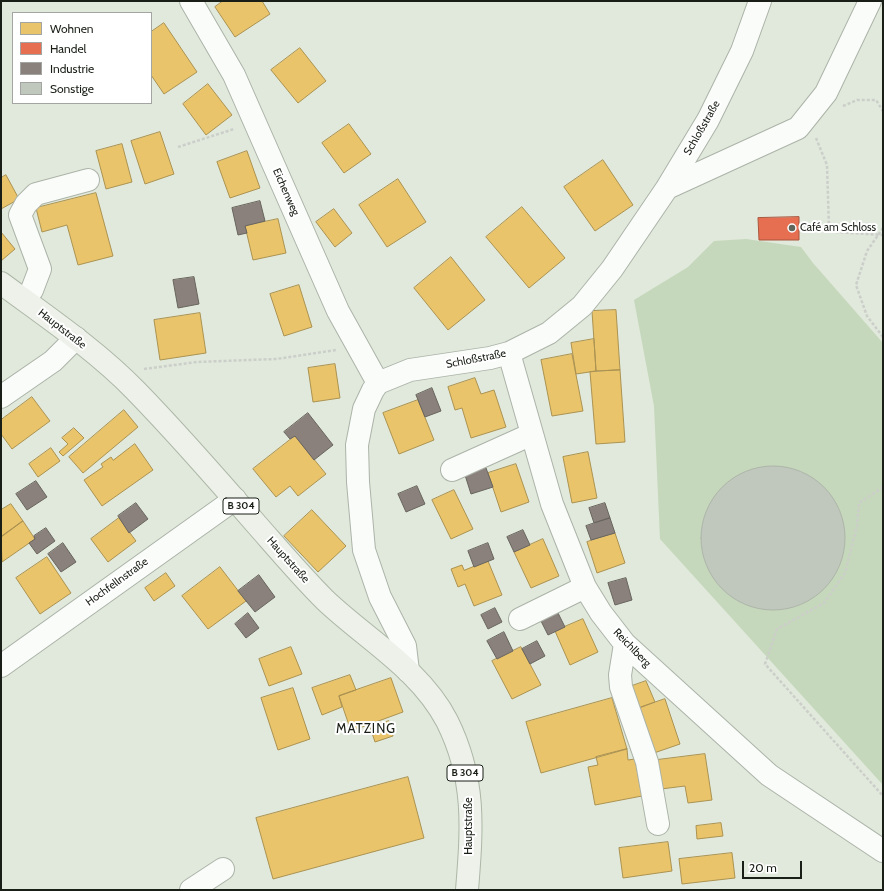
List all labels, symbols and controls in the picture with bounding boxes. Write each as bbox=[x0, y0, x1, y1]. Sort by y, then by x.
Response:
legend bbox=[12, 12, 152, 104]
text: Wohnen bbox=[50, 21, 94, 36]
text: Handel bbox=[50, 41, 86, 56]
text: Industrie bbox=[50, 61, 94, 76]
text: Sonstige bbox=[50, 81, 94, 96]
street label: Schloßstraße bbox=[681, 98, 723, 158]
street label: Eichenweg bbox=[270, 166, 302, 218]
place label: Café am Schloss bbox=[800, 221, 876, 235]
marker: Café am Schloss bbox=[787, 223, 797, 233]
street label: Hauptstraße bbox=[35, 306, 89, 352]
street label: Schloßstraße bbox=[445, 347, 507, 371]
road number: B 304 bbox=[223, 498, 259, 514]
street label: Hauptstraße bbox=[264, 534, 312, 586]
street label: Hochfellnstraße bbox=[83, 555, 151, 609]
street label: Reichlberg bbox=[610, 626, 654, 670]
district label: MATZING bbox=[336, 721, 396, 737]
road number: B 304 bbox=[447, 765, 483, 781]
street label: Hauptstraße bbox=[462, 797, 476, 855]
scale bar bbox=[744, 853, 804, 879]
text: 20 m bbox=[749, 860, 777, 875]

